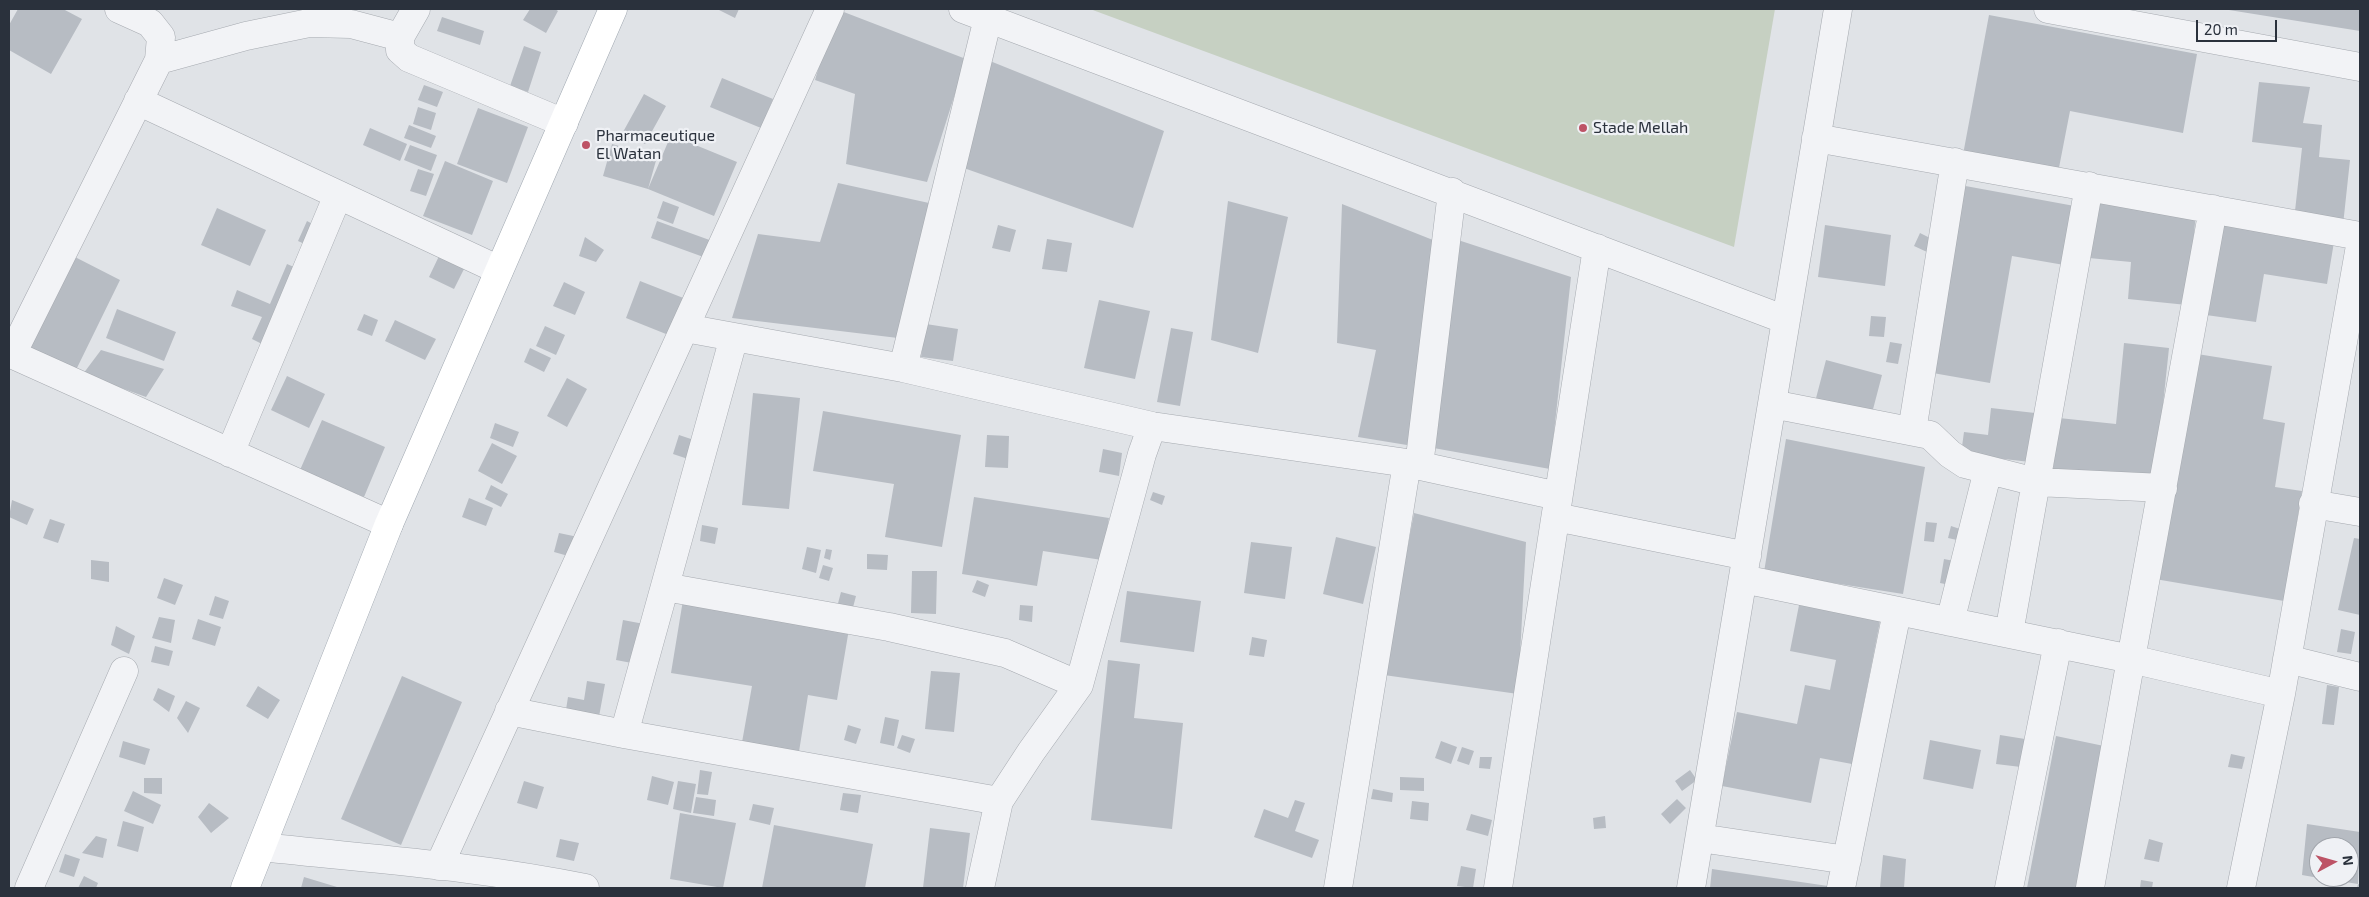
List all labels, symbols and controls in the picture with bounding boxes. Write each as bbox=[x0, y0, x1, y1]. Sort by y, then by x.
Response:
scale bar bbox=[2199, 10, 2280, 42]
text: 20 m bbox=[2204, 20, 2238, 38]
place label: Stade Mellah bbox=[1593, 118, 1688, 138]
marker: Stade Mellah bbox=[1577, 122, 1589, 134]
place label: Pharmaceutique El Watan bbox=[596, 126, 715, 164]
marker: Pharmaceutique El Watan bbox=[580, 139, 592, 151]
north arrow bbox=[2309, 837, 2359, 887]
text: N bbox=[2339, 855, 2357, 866]

